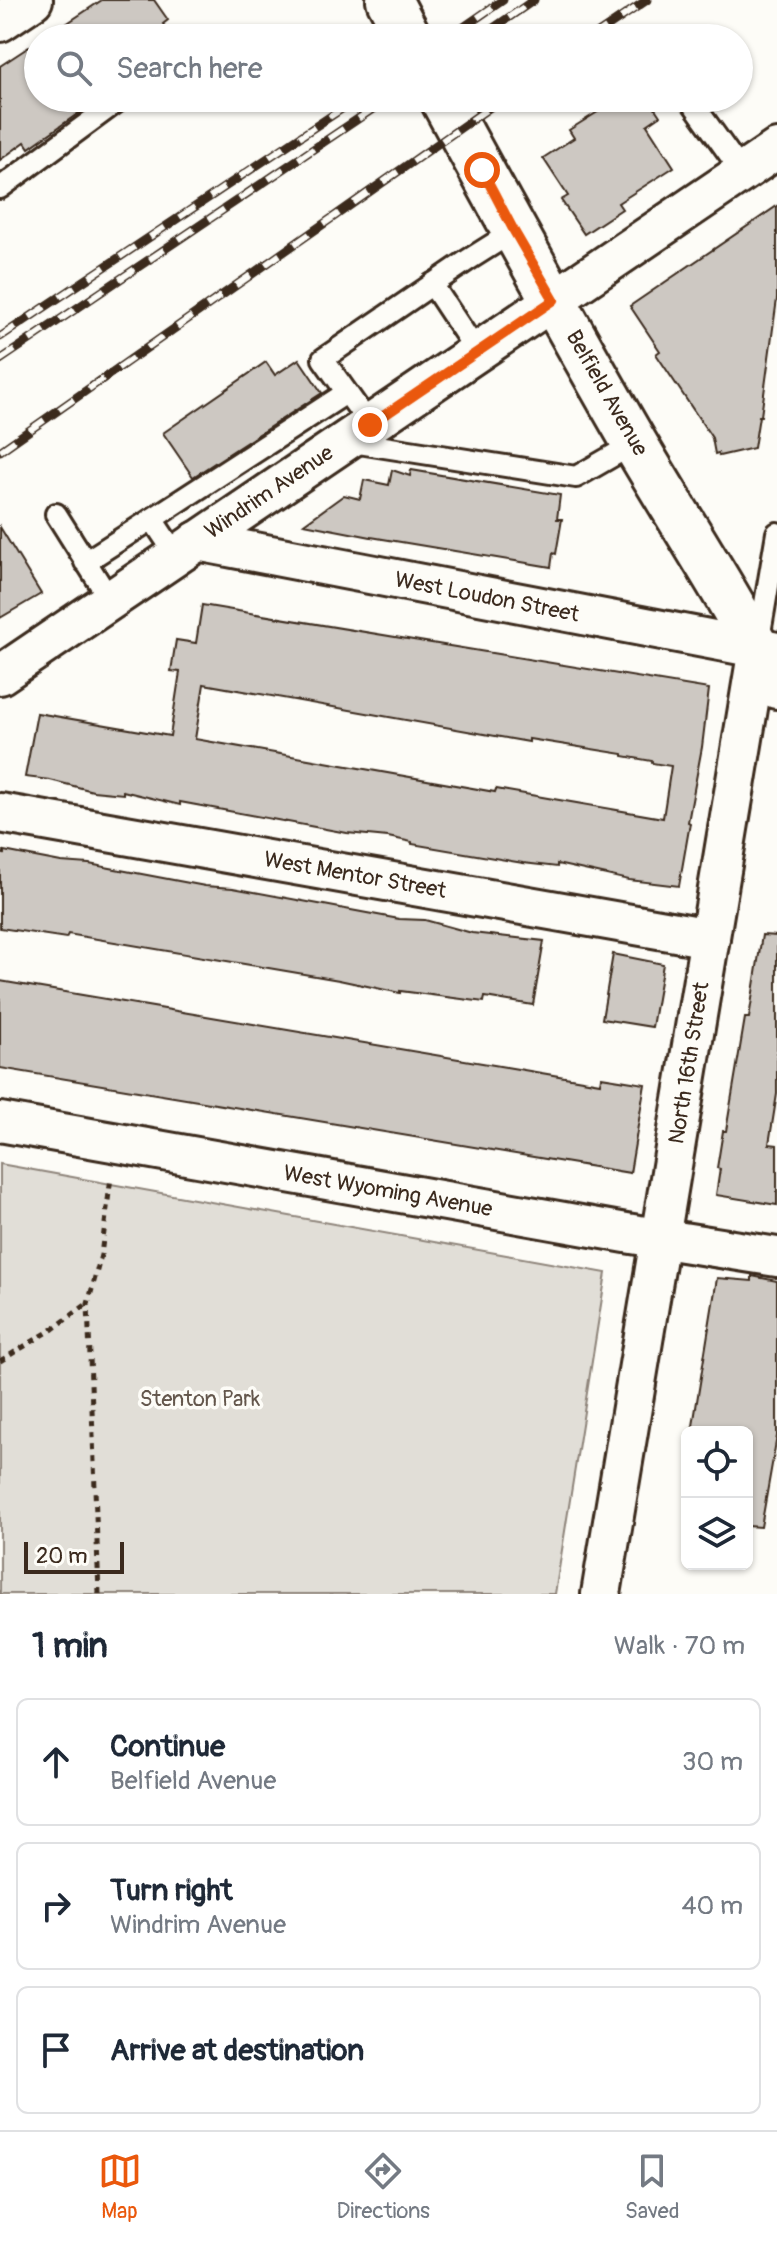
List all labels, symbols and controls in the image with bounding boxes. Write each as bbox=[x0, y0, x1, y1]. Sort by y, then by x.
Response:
search box bbox=[24, 24, 753, 112]
icon: search bbox=[52, 46, 96, 90]
text: Search here bbox=[116, 50, 263, 87]
route start bbox=[464, 152, 500, 188]
street label: Belfield Avenue bbox=[560, 325, 654, 461]
route end bbox=[352, 407, 388, 443]
street label: Windrim Avenue bbox=[199, 439, 339, 545]
street label: West Loudon Street bbox=[392, 565, 582, 629]
street label: West Mentor Street bbox=[262, 845, 448, 905]
street label: North 16th Street bbox=[662, 980, 716, 1146]
street label: West Wyoming Avenue bbox=[281, 1159, 495, 1223]
park label: Stenton Park bbox=[140, 1385, 260, 1413]
map controls bbox=[681, 1426, 753, 1570]
button: locate bbox=[681, 1426, 753, 1498]
button: layers bbox=[681, 1498, 753, 1570]
scale bar bbox=[24, 1538, 124, 1574]
text: 20 m bbox=[36, 1542, 88, 1570]
text: 1 min bbox=[32, 1625, 108, 1668]
text: Walk · 70 m bbox=[614, 1630, 745, 1662]
text: Continue bbox=[110, 1728, 225, 1765]
icon: ahead bbox=[34, 1740, 78, 1784]
text: 30 m bbox=[682, 1746, 743, 1778]
text: Belfield Avenue bbox=[110, 1765, 276, 1797]
text: Turn right bbox=[110, 1872, 233, 1909]
icon: right bbox=[34, 1884, 78, 1928]
text: 40 m bbox=[681, 1890, 743, 1922]
text: Windrim Avenue bbox=[110, 1909, 286, 1941]
icon: arrive bbox=[34, 2028, 78, 2072]
text: Arrive at destination bbox=[110, 2032, 364, 2069]
tab: Map bbox=[98, 2149, 142, 2225]
tab: Directions bbox=[337, 2149, 430, 2225]
tab: Saved bbox=[625, 2149, 679, 2225]

